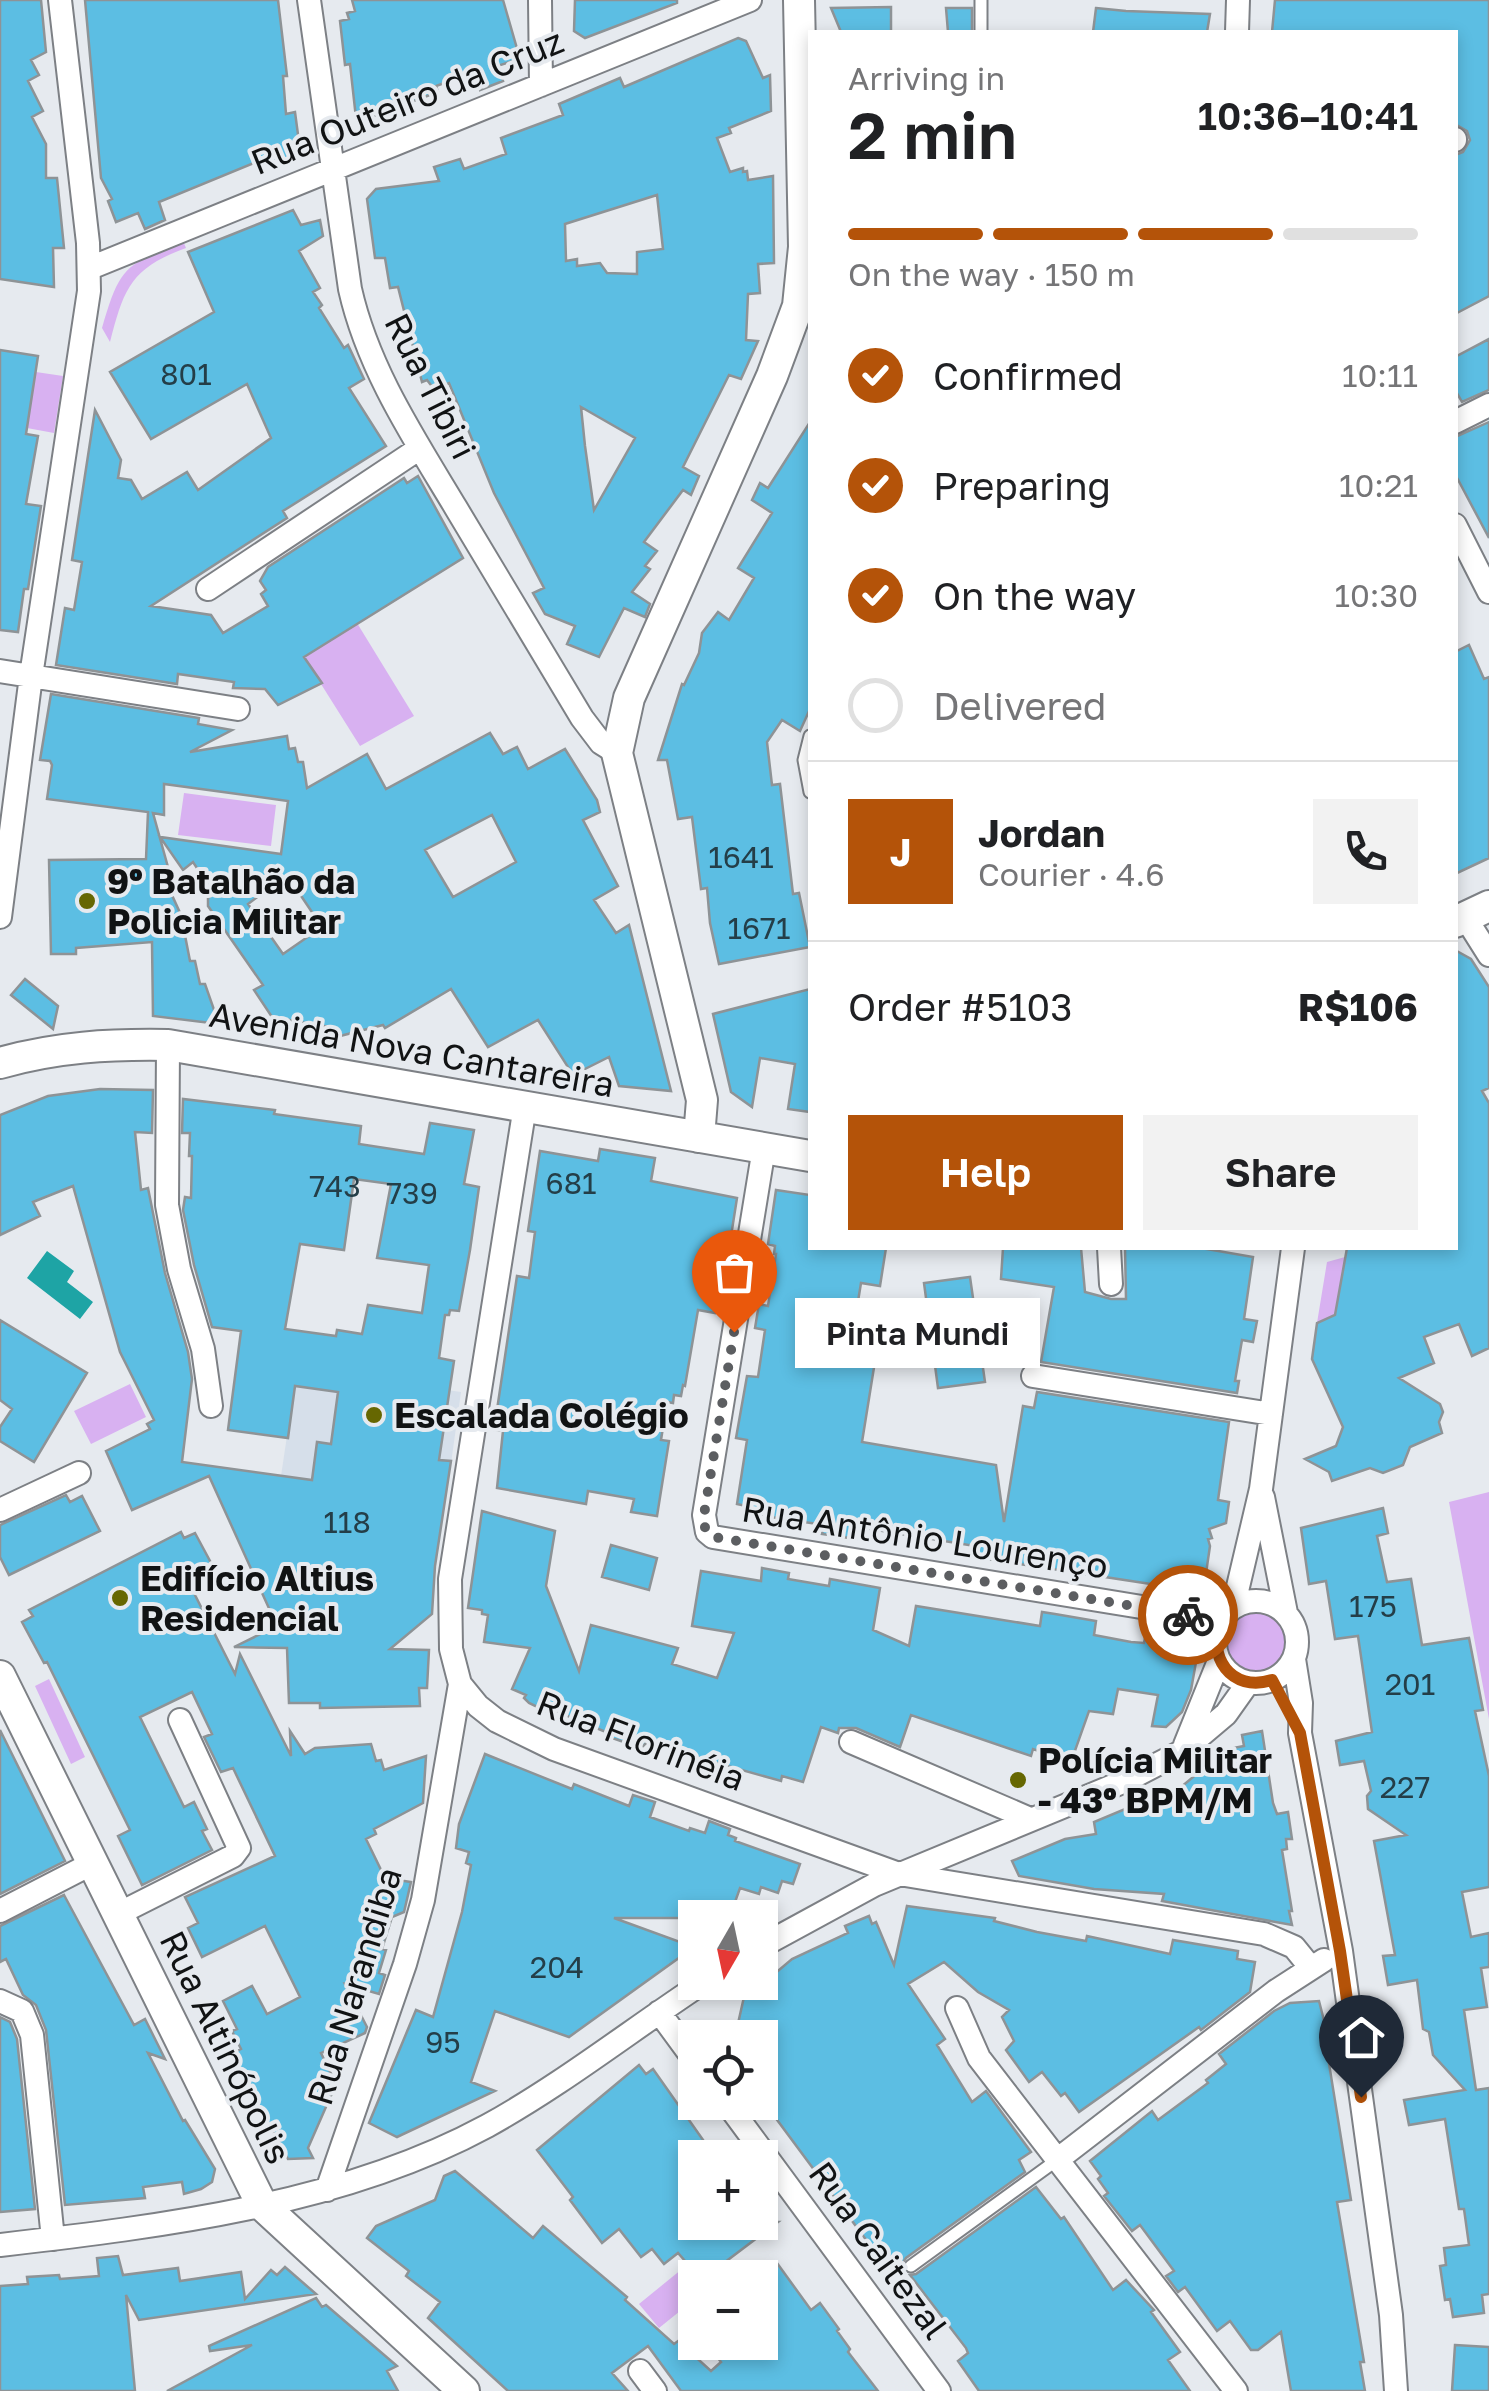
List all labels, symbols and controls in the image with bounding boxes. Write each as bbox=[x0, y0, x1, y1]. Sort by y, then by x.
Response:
street label: Rua Outeiro da Cruz bbox=[245, 19, 569, 183]
text: Arriving in bbox=[848, 59, 1005, 97]
text: 10:36–10:41 bbox=[1198, 93, 1418, 138]
text: 2 min bbox=[848, 95, 1017, 173]
text: On the way · 150 m bbox=[848, 255, 1135, 293]
street label: Rua Tibiri bbox=[376, 306, 486, 466]
icon: check bbox=[848, 348, 903, 403]
text: Confirmed bbox=[933, 353, 1123, 398]
house number: 801 bbox=[160, 356, 212, 392]
text: 10:11 bbox=[1342, 356, 1418, 394]
icon: check bbox=[848, 458, 903, 513]
text: Preparing bbox=[933, 463, 1111, 508]
text: 10:21 bbox=[1339, 466, 1418, 504]
icon: check bbox=[848, 568, 903, 623]
text: On the way bbox=[933, 573, 1136, 618]
text: 10:30 bbox=[1334, 576, 1418, 614]
text: Delivered bbox=[933, 683, 1106, 728]
button: phone bbox=[1313, 799, 1418, 904]
text: Jordan bbox=[978, 810, 1105, 855]
text: J bbox=[890, 829, 911, 874]
house number: 1641 bbox=[708, 839, 774, 875]
text: Courier · 4.6 bbox=[978, 855, 1165, 893]
place label: 9º Batalhão da Policia Militar bbox=[107, 860, 355, 942]
marker: 9º Batalhão da Policia Militar bbox=[76, 890, 98, 912]
house number: 1671 bbox=[727, 910, 791, 946]
text: Order #5103 bbox=[848, 984, 1072, 1029]
text: R$106 bbox=[1298, 984, 1418, 1029]
street label: Avenida Nova Cantareira bbox=[206, 993, 618, 1105]
button: Help bbox=[848, 1115, 1123, 1230]
button: Share bbox=[1143, 1115, 1418, 1230]
house number: 681 bbox=[546, 1165, 597, 1201]
house number: 743 bbox=[309, 1168, 361, 1204]
house number: 739 bbox=[386, 1175, 438, 1211]
pin bbox=[692, 1230, 777, 1333]
icon: bag bbox=[707, 1245, 762, 1300]
callout: Pinta Mundi bbox=[794, 1297, 1039, 1367]
text: Pinta Mundi bbox=[826, 1314, 1009, 1352]
place label: Escalada Colégio bbox=[394, 1394, 689, 1436]
marker: Escalada Colégio bbox=[363, 1404, 385, 1426]
street label: Rua Antônio Lourenço bbox=[739, 1487, 1111, 1587]
house number: 118 bbox=[323, 1504, 371, 1540]
place label: Edifício Altius Residencial bbox=[140, 1557, 374, 1639]
courier bbox=[1138, 1565, 1238, 1665]
marker: Edifício Altius Residencial bbox=[109, 1587, 131, 1609]
icon: bike bbox=[1161, 1588, 1216, 1643]
house number: 175 bbox=[1349, 1588, 1397, 1624]
house number: 201 bbox=[1385, 1666, 1435, 1702]
street label: Rua Florinéia bbox=[531, 1681, 751, 1799]
place label: Polícia Militar - 43º BPM/M bbox=[1038, 1739, 1272, 1821]
marker: Polícia Militar - 43º BPM/M bbox=[1007, 1769, 1029, 1791]
house number: 227 bbox=[1380, 1769, 1430, 1805]
street label: Rua Narandiba bbox=[298, 1862, 410, 2110]
north arrow bbox=[678, 1900, 778, 2000]
map controls bbox=[678, 1900, 778, 2360]
street label: Rua Altinópolis bbox=[152, 1924, 300, 2170]
house number: 204 bbox=[530, 1949, 584, 1985]
pin bbox=[1319, 1995, 1404, 2098]
icon: home bbox=[1334, 2010, 1389, 2065]
button: locate bbox=[678, 2020, 778, 2120]
house number: 95 bbox=[425, 2024, 461, 2060]
button: + bbox=[678, 2140, 778, 2240]
street label: Rua Caitezal bbox=[801, 2153, 957, 2347]
button: − bbox=[678, 2260, 778, 2360]

